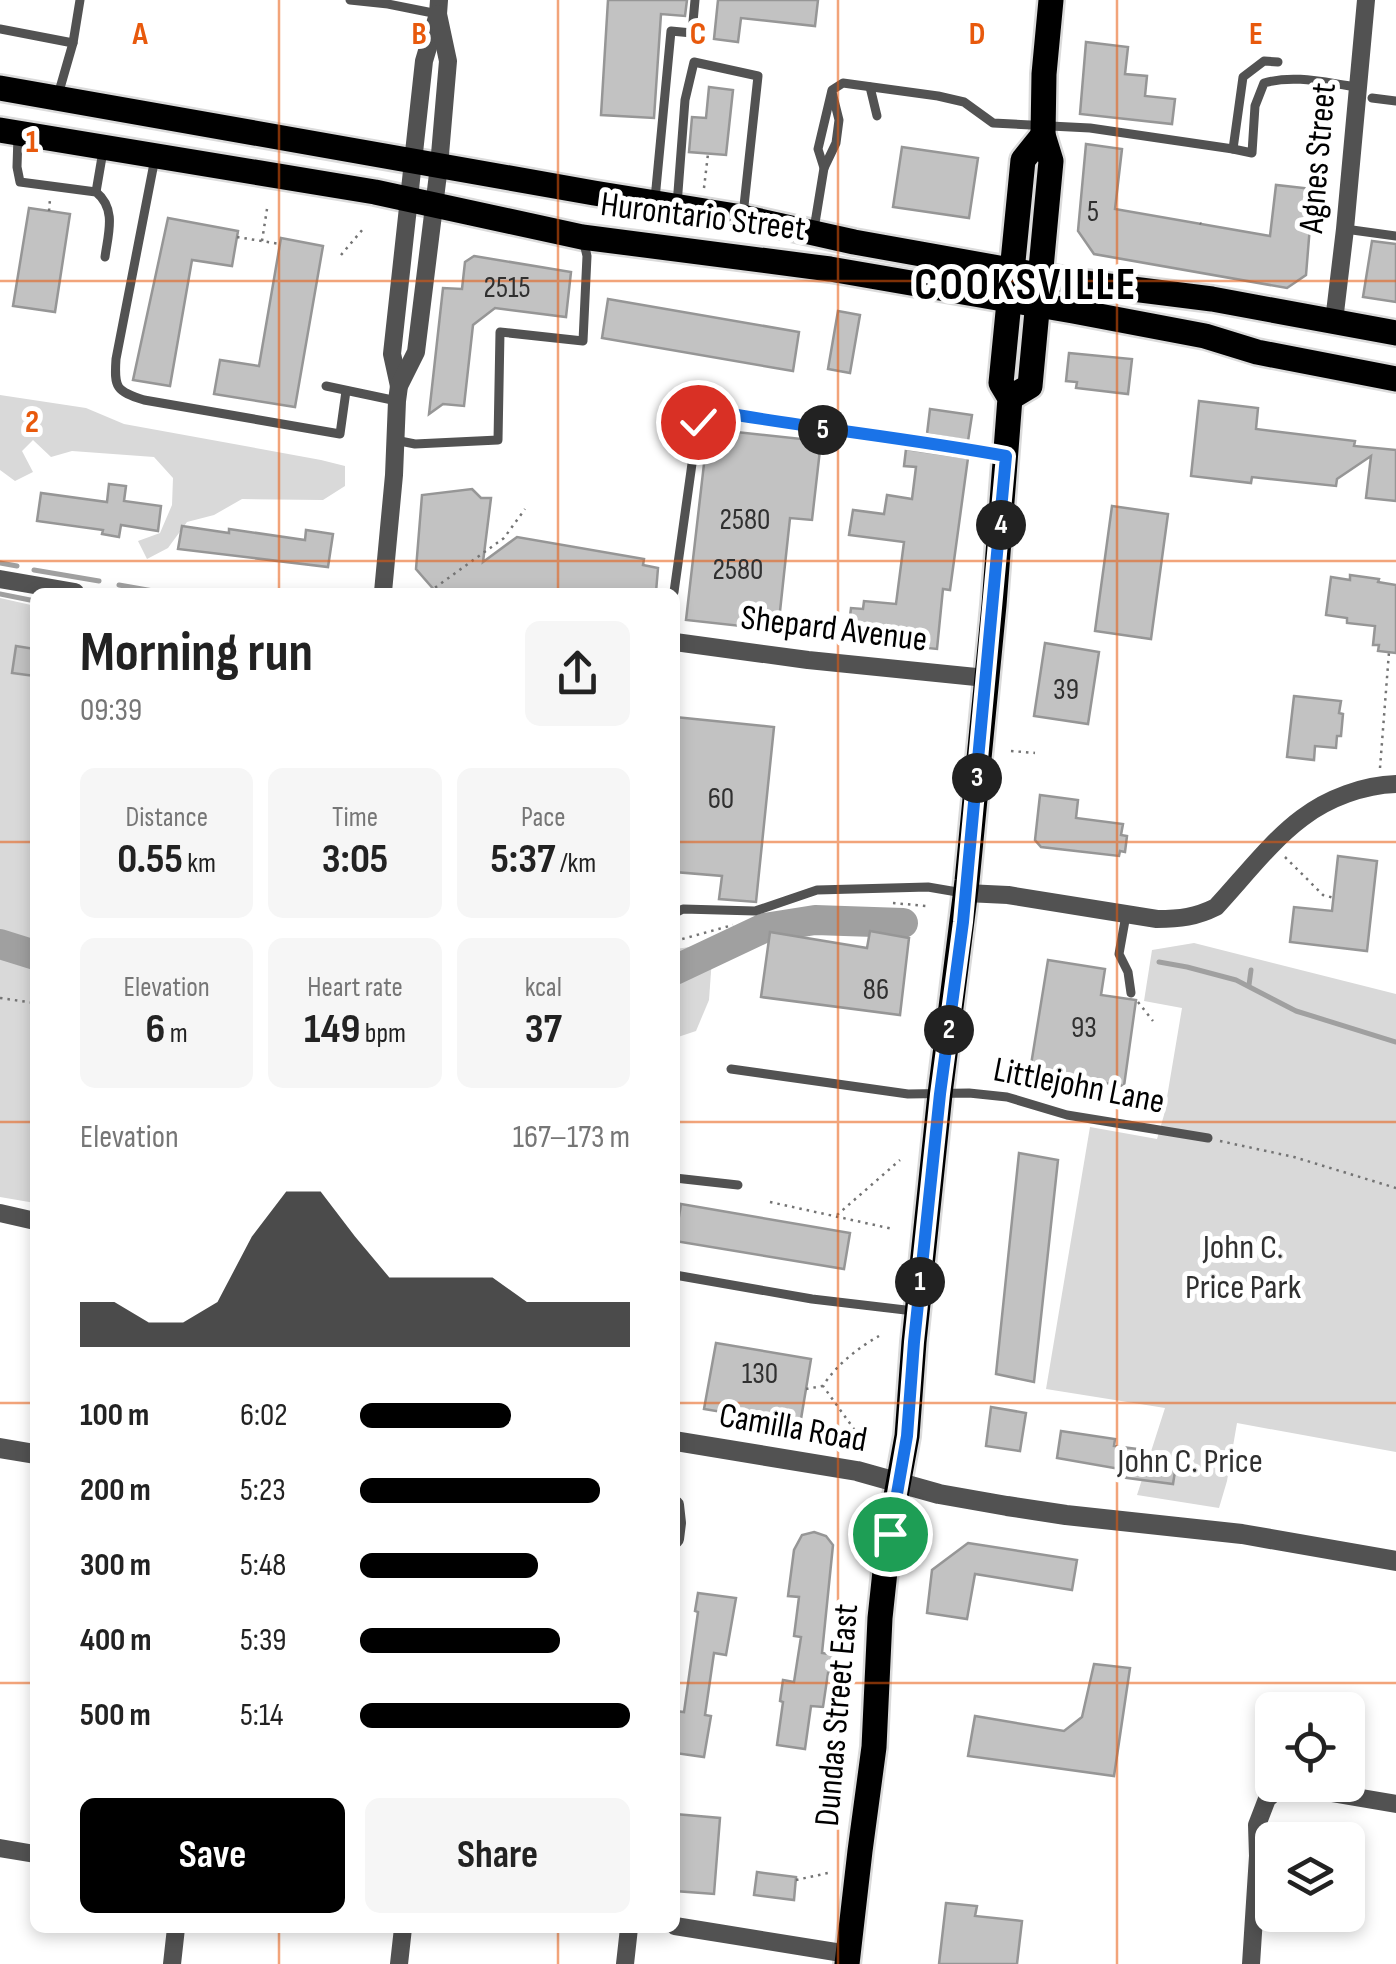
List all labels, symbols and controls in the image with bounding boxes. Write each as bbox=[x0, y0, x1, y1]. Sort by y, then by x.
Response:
text: A bbox=[131, 15, 148, 54]
text: B bbox=[411, 15, 427, 54]
text: C bbox=[690, 15, 706, 54]
text: D bbox=[969, 15, 985, 54]
text: E bbox=[1249, 15, 1263, 54]
street label: Agnes Street bbox=[1290, 81, 1346, 236]
text: 1 bbox=[26, 123, 39, 162]
street label: Hurontario Street bbox=[598, 183, 808, 251]
house number: 5 bbox=[1087, 194, 1099, 230]
district label: COOKSVILLE bbox=[914, 258, 1138, 313]
house number: 2515 bbox=[484, 270, 530, 306]
pin bbox=[656, 380, 741, 465]
icon: check bbox=[671, 395, 726, 450]
text: 2 bbox=[25, 403, 39, 442]
pin: 5 bbox=[798, 405, 848, 455]
text: 5 bbox=[817, 413, 829, 446]
pin: 4 bbox=[976, 500, 1026, 550]
house number: 2580 bbox=[720, 502, 770, 538]
text: 4 bbox=[994, 508, 1008, 541]
house number: 2580 bbox=[713, 552, 763, 588]
street label: Shepard Avenue bbox=[738, 596, 930, 662]
text: Morning run bbox=[80, 620, 313, 687]
button: share bbox=[525, 621, 630, 726]
house number: 39 bbox=[1053, 672, 1079, 708]
text: 09:39 bbox=[80, 691, 142, 730]
pin: 3 bbox=[952, 753, 1002, 803]
text: 3 bbox=[971, 761, 983, 794]
house number: 60 bbox=[708, 781, 734, 817]
text: Distance bbox=[125, 801, 208, 834]
text: Time bbox=[332, 801, 378, 834]
text: Pace bbox=[521, 801, 566, 834]
text: 0.55 bbox=[117, 834, 183, 885]
text: 3:05 bbox=[322, 834, 388, 885]
text: 5:37 bbox=[490, 834, 555, 885]
text: km bbox=[183, 847, 216, 880]
text: /km bbox=[555, 847, 596, 880]
text: Elevation bbox=[123, 971, 210, 1004]
text: Heart rate bbox=[307, 971, 403, 1004]
text: kcal bbox=[525, 971, 562, 1004]
house number: 86 bbox=[863, 972, 889, 1008]
text: 6 bbox=[146, 1004, 165, 1055]
text: 149 bbox=[304, 1004, 360, 1055]
text: 37 bbox=[525, 1004, 562, 1055]
pin: 2 bbox=[924, 1005, 974, 1055]
house number: 93 bbox=[1071, 1010, 1097, 1046]
text: 2 bbox=[943, 1013, 955, 1046]
text: m bbox=[165, 1017, 188, 1050]
text: bpm bbox=[360, 1017, 406, 1050]
street label: Littlejohn Lane bbox=[990, 1048, 1168, 1124]
text: Elevation bbox=[80, 1118, 179, 1157]
text: 167–173 m bbox=[513, 1118, 630, 1157]
park label: John C. Price Park bbox=[1185, 1226, 1302, 1309]
pin: 1 bbox=[895, 1257, 945, 1307]
text: 1 bbox=[915, 1265, 925, 1298]
house number: 130 bbox=[742, 1356, 778, 1392]
street label: Camilla Road bbox=[716, 1394, 870, 1462]
text: 100 m bbox=[80, 1396, 149, 1435]
text: 6:02 bbox=[240, 1396, 288, 1435]
park label: John C. Price bbox=[1116, 1440, 1263, 1483]
text: 200 m bbox=[80, 1471, 151, 1510]
text: 5:23 bbox=[240, 1471, 286, 1510]
pin bbox=[848, 1492, 933, 1577]
icon: arrive bbox=[863, 1507, 918, 1562]
text: 300 m bbox=[80, 1546, 151, 1585]
text: 5:48 bbox=[240, 1546, 286, 1585]
street label: Dundas Street East bbox=[806, 1602, 868, 1828]
text: 400 m bbox=[80, 1621, 152, 1660]
text: 5:39 bbox=[240, 1621, 286, 1660]
map controls bbox=[1255, 1692, 1365, 1932]
button: locate bbox=[1255, 1692, 1365, 1802]
text: 500 m bbox=[80, 1696, 151, 1735]
text: 5:14 bbox=[240, 1696, 283, 1735]
button: Save bbox=[80, 1798, 345, 1913]
button: Share bbox=[365, 1798, 630, 1913]
button: layers bbox=[1255, 1822, 1365, 1932]

